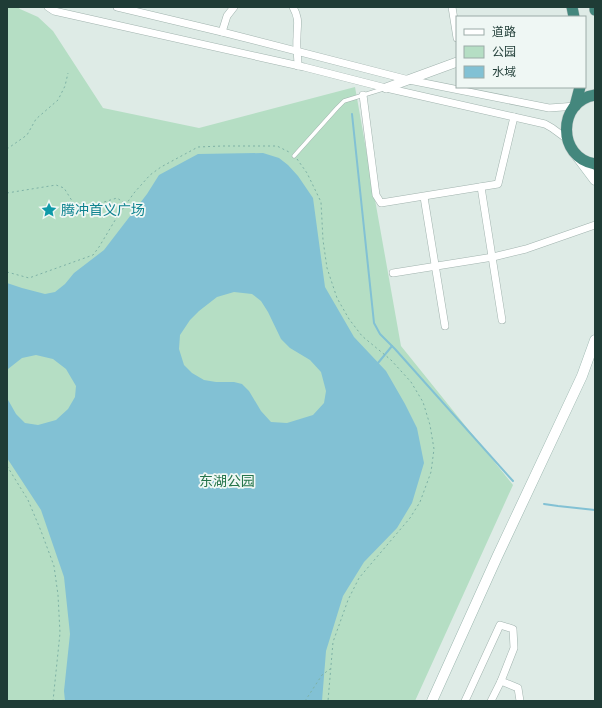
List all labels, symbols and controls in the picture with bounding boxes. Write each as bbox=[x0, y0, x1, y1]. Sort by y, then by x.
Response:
legend bbox=[456, 16, 586, 88]
text: 道路 bbox=[492, 24, 516, 40]
text: 公园 bbox=[492, 44, 516, 60]
text: 水域 bbox=[492, 64, 516, 80]
place icon: 腾冲首义广场 bbox=[40, 201, 58, 219]
place label: 腾冲首义广场 bbox=[61, 201, 145, 220]
park label: 东湖公园 bbox=[199, 472, 255, 491]

